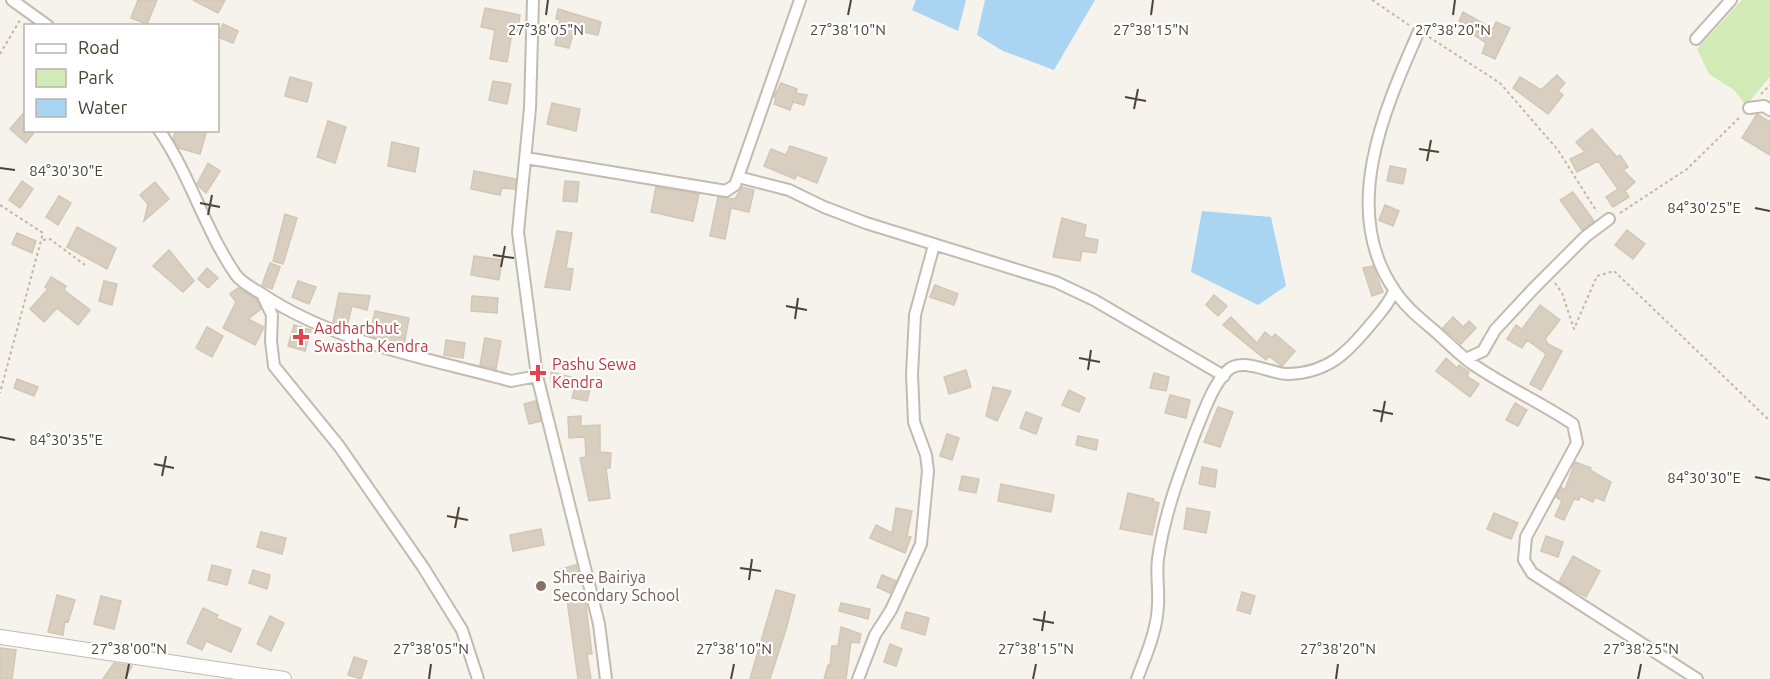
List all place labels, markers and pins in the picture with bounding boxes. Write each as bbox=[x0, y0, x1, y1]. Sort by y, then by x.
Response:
place label: Aadharbhut Swastha Kendra bbox=[314, 319, 428, 355]
marker: Aadharbhut Swastha Kendra bbox=[292, 328, 310, 346]
place label: Pashu Sewa Kendra bbox=[552, 355, 636, 391]
marker: Pashu Sewa Kendra bbox=[529, 364, 547, 382]
place label: Shree Bairiya Secondary School bbox=[553, 568, 679, 604]
marker: Shree Bairiya Secondary School bbox=[534, 579, 548, 593]

